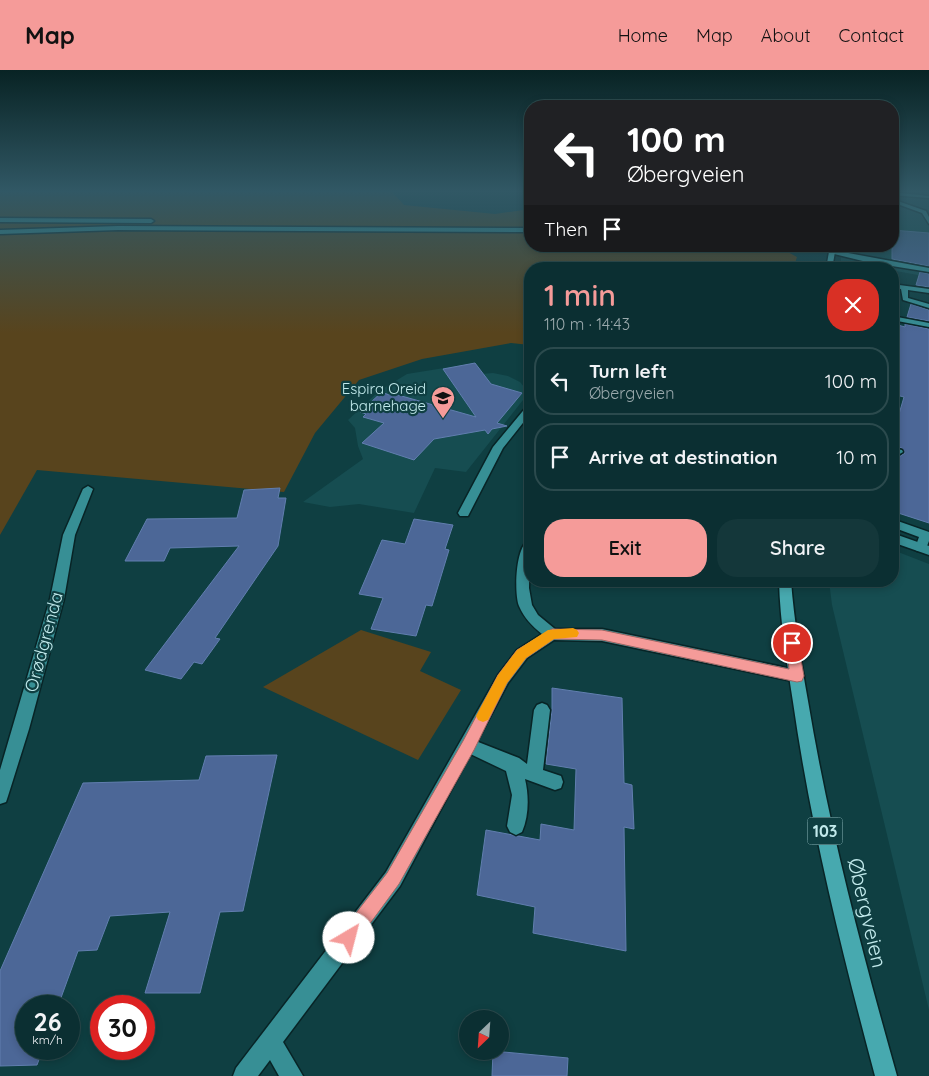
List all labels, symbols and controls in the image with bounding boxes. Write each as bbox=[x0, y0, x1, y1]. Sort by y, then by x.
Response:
text: Map bbox=[25, 20, 75, 50]
text: Home bbox=[618, 24, 668, 47]
text: Map bbox=[696, 24, 733, 47]
text: About bbox=[761, 24, 811, 47]
text: Contact bbox=[839, 24, 904, 47]
text: 100 m bbox=[627, 117, 726, 161]
icon: left bbox=[544, 120, 609, 185]
text: Øbergveien bbox=[627, 160, 744, 188]
icon: arrive bbox=[598, 215, 626, 243]
text: Then bbox=[544, 217, 588, 241]
text: 1 min bbox=[544, 276, 616, 314]
button: close bbox=[827, 279, 879, 331]
text: 110 m · 14:43 bbox=[544, 314, 630, 334]
text: Turn left bbox=[589, 359, 667, 383]
icon: left bbox=[546, 367, 574, 395]
text: 100 m bbox=[825, 369, 877, 393]
place label: Espira Oreid barnehage bbox=[342, 379, 426, 415]
text: Øbergveien bbox=[589, 383, 674, 403]
school or university icon: Espira Oreid barnehage bbox=[430, 385, 456, 419]
icon: arrive bbox=[546, 443, 574, 471]
text: Arrive at destination bbox=[589, 445, 778, 469]
text: 10 m bbox=[836, 445, 877, 469]
button: Exit bbox=[544, 519, 707, 577]
button: Share bbox=[717, 519, 879, 577]
street label: Orødgrenda bbox=[19, 589, 68, 694]
pin bbox=[771, 622, 813, 664]
icon: arrive bbox=[778, 629, 806, 657]
road number: 103 bbox=[808, 818, 842, 844]
street label: Øbergveien bbox=[843, 855, 893, 970]
position arrow bbox=[322, 911, 374, 963]
speed limit sign: 30 bbox=[90, 995, 155, 1060]
text: 26 bbox=[33, 1006, 62, 1037]
north arrow bbox=[459, 1010, 509, 1060]
map controls bbox=[459, 1010, 509, 1060]
text: km/h bbox=[32, 1032, 63, 1047]

